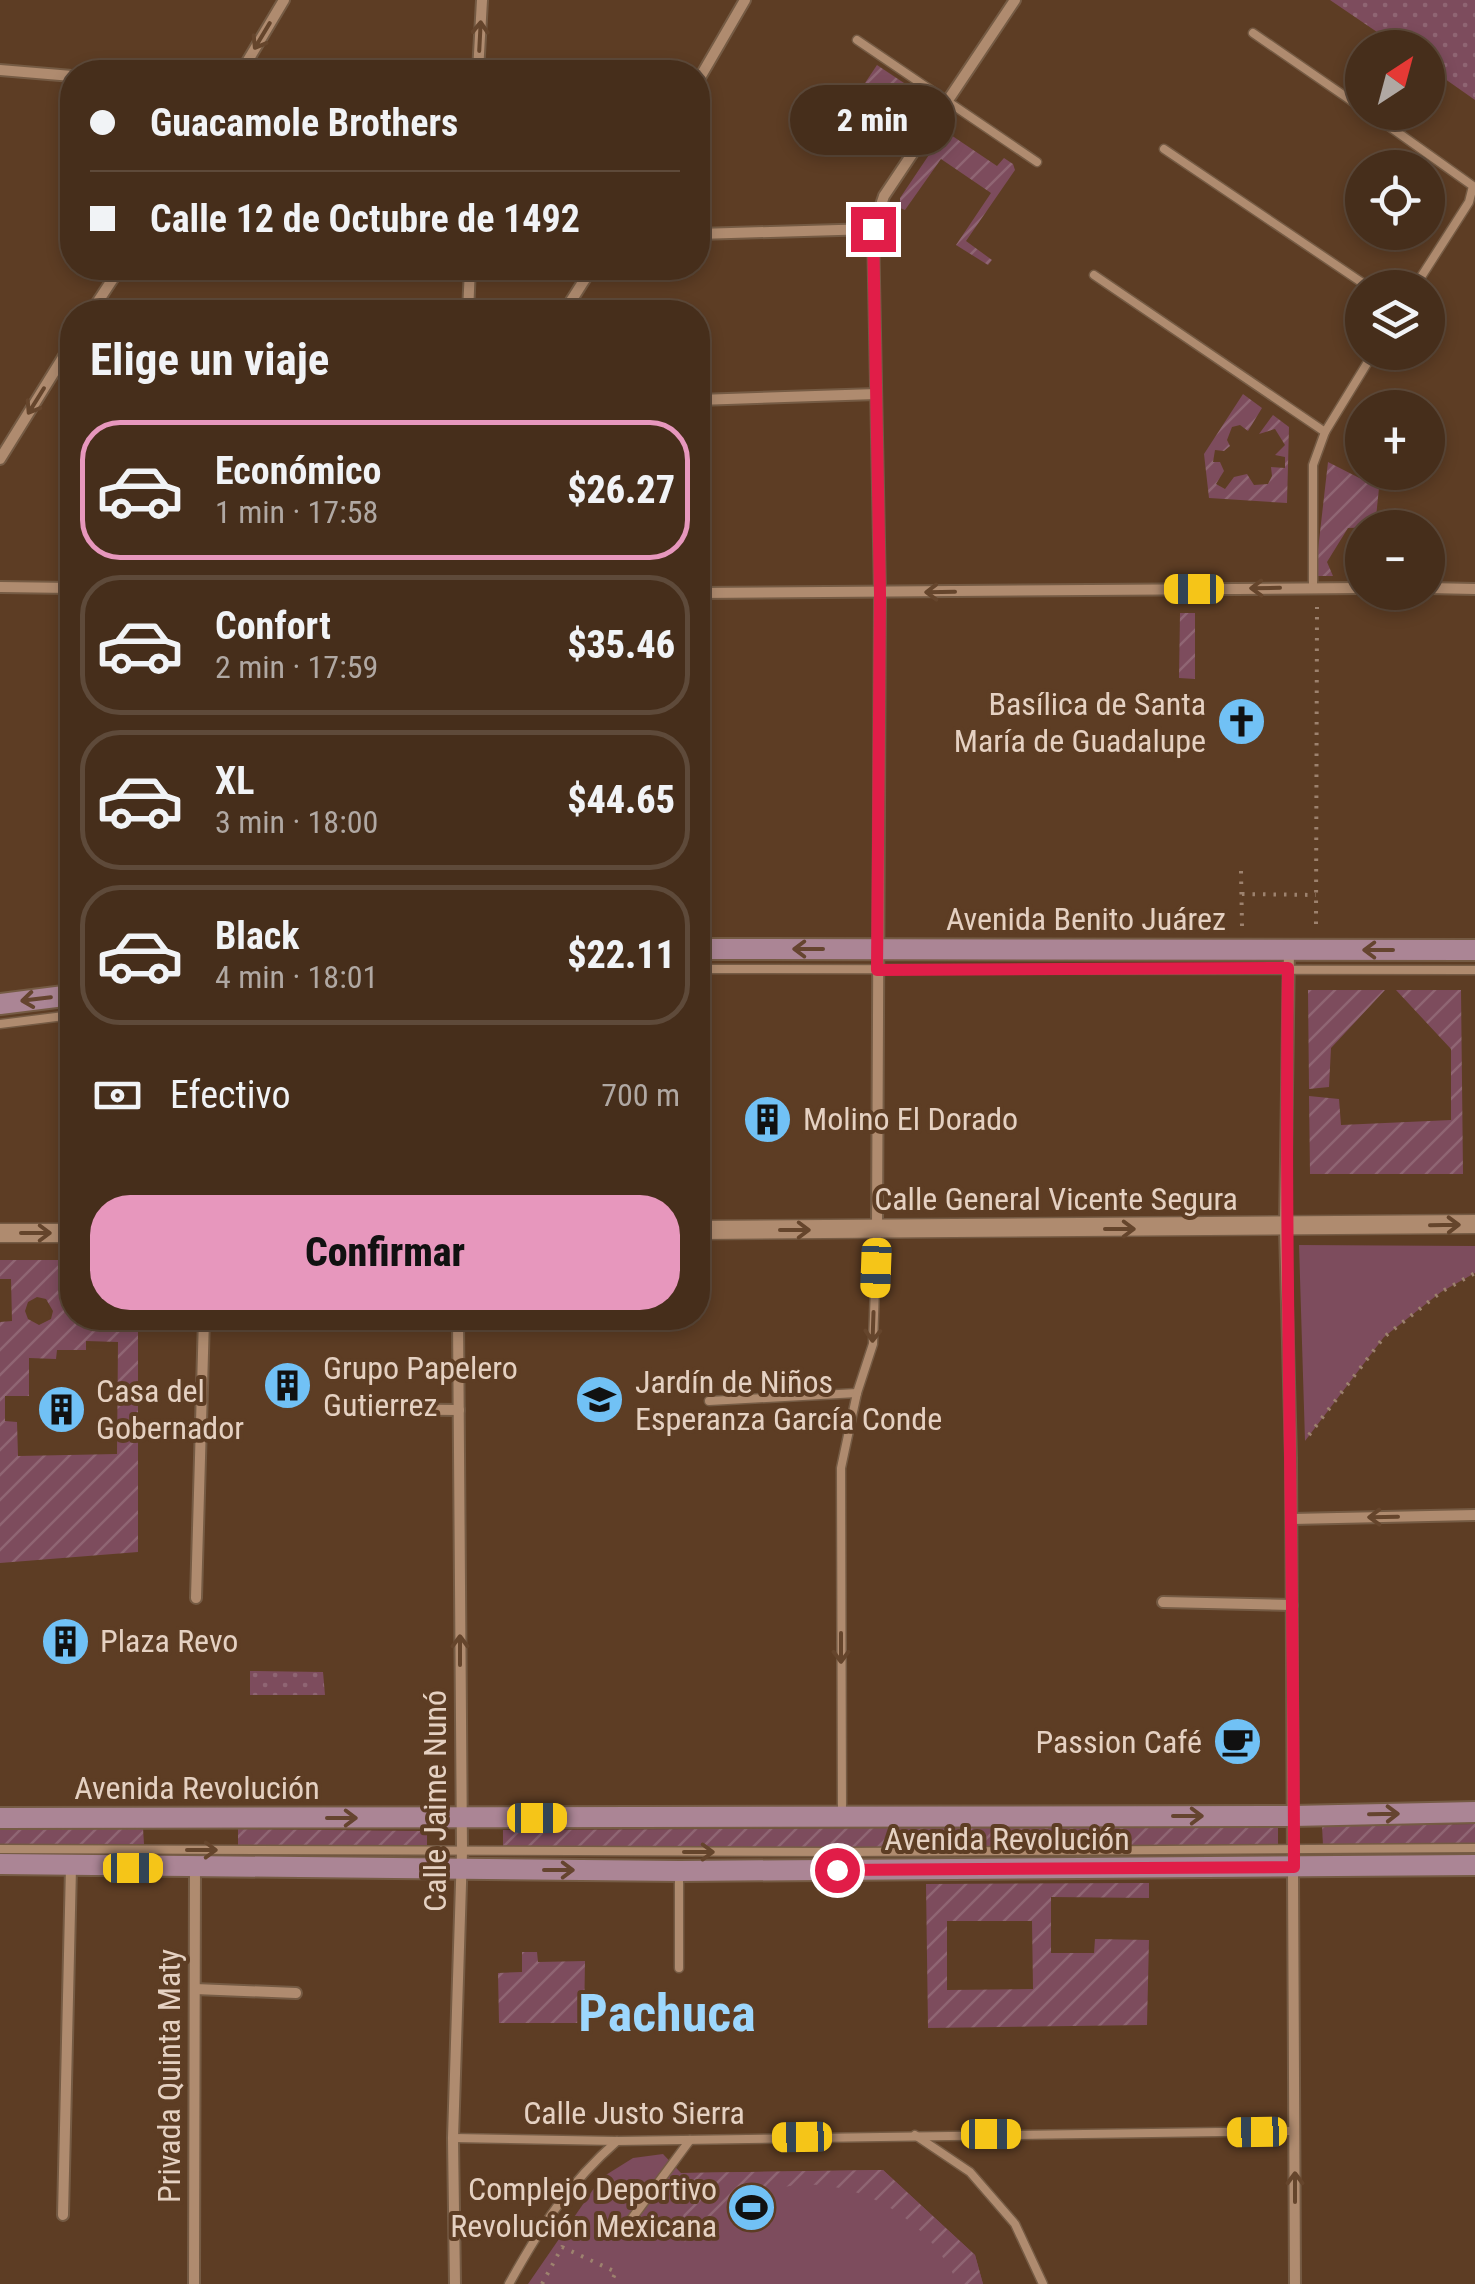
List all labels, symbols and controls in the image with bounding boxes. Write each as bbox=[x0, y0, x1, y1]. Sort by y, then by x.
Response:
one-way arrow bbox=[252, 21, 272, 50]
one-way arrow bbox=[471, 21, 490, 53]
north arrow bbox=[1345, 30, 1445, 130]
map controls bbox=[1345, 30, 1445, 610]
callout: 2 min bbox=[790, 84, 956, 154]
text: Guacamole Brothers bbox=[150, 101, 458, 145]
text: 2 min bbox=[837, 101, 908, 139]
button: locate bbox=[1345, 150, 1445, 250]
text: Calle 12 de Octubre de 1492 bbox=[150, 197, 580, 241]
route end bbox=[851, 207, 896, 252]
button: layers bbox=[1345, 270, 1445, 370]
text: Elige un viaje bbox=[90, 333, 329, 386]
one-way arrow bbox=[26, 386, 47, 415]
button: + bbox=[1345, 390, 1445, 490]
icon: car bbox=[95, 445, 185, 535]
text: Económico bbox=[215, 449, 381, 493]
text: $26.27 bbox=[567, 468, 675, 512]
text: 1 min · 17:58 bbox=[215, 493, 378, 531]
button: − bbox=[1345, 510, 1445, 610]
car bbox=[1164, 574, 1224, 604]
one-way arrow bbox=[1250, 579, 1282, 598]
one-way arrow bbox=[925, 582, 958, 602]
icon: car bbox=[95, 600, 185, 690]
text: Confort bbox=[215, 604, 331, 648]
text: $35.46 bbox=[567, 623, 675, 667]
text: 2 min · 17:59 bbox=[215, 648, 378, 686]
place label: Basílica de Santa María de Guadalupe bbox=[954, 685, 1206, 760]
church icon: Basílica de Santa María de Guadalupe bbox=[1215, 696, 1267, 748]
icon: car bbox=[95, 755, 185, 845]
text: XL bbox=[215, 759, 254, 803]
text: $44.65 bbox=[567, 778, 675, 822]
text: 3 min · 18:00 bbox=[215, 803, 378, 841]
street label: Avenida Benito Juárez bbox=[946, 900, 1226, 938]
icon: car bbox=[95, 910, 185, 1000]
text: Black bbox=[215, 914, 299, 958]
text: $22.11 bbox=[567, 933, 675, 977]
one-way arrow bbox=[792, 940, 824, 958]
one-way arrow bbox=[1362, 940, 1394, 960]
text: 4 min · 18:01 bbox=[215, 958, 378, 996]
one-way arrow bbox=[21, 991, 53, 1009]
icon: cash bbox=[90, 1068, 145, 1123]
text: Efectivo bbox=[170, 1073, 291, 1117]
text: 700 m bbox=[601, 1076, 680, 1114]
building icon: Molino El Dorado bbox=[742, 1093, 794, 1145]
place label: Molino El Dorado bbox=[803, 1100, 1018, 1138]
street label: Calle General Vicente Segura bbox=[874, 1180, 1238, 1218]
button: Confirmar bbox=[90, 1195, 680, 1310]
one-way arrow bbox=[1428, 1216, 1460, 1234]
one-way arrow bbox=[778, 1220, 810, 1240]
one-way arrow bbox=[1102, 1220, 1135, 1238]
one-way arrow bbox=[20, 1224, 52, 1242]
car bbox=[860, 1237, 892, 1299]
one-way arrow bbox=[864, 1311, 883, 1343]
place label: Grupo Papelero Gutierrez bbox=[323, 1349, 518, 1424]
building icon: Grupo Papelero Gutierrez bbox=[262, 1360, 314, 1412]
place label: Jardín de Niños Esperanza García Conde bbox=[635, 1363, 942, 1438]
place label: Casa del Gobernador bbox=[96, 1372, 244, 1447]
school or university icon: Jardín de Niños Esperanza García Conde bbox=[574, 1374, 626, 1426]
building icon: Casa del Gobernador bbox=[35, 1383, 87, 1435]
one-way arrow bbox=[1368, 1508, 1400, 1526]
building icon: Plaza Revo bbox=[39, 1615, 91, 1667]
place label: Plaza Revo bbox=[100, 1622, 238, 1660]
one-way arrow bbox=[832, 1632, 850, 1664]
one-way arrow bbox=[450, 1635, 470, 1668]
street label: Calle Jaime Nunó bbox=[416, 1690, 454, 1912]
cafe icon: Passion Café bbox=[1211, 1716, 1263, 1768]
place label: Passion Café bbox=[1035, 1723, 1202, 1761]
street label: Avenida Revolución bbox=[74, 1769, 320, 1807]
car bbox=[507, 1803, 567, 1833]
one-way arrow bbox=[1368, 1805, 1400, 1824]
one-way arrow bbox=[1172, 1806, 1204, 1826]
one-way arrow bbox=[326, 1808, 358, 1828]
street label: Avenida Revolución bbox=[884, 1820, 1130, 1858]
one-way arrow bbox=[186, 1840, 218, 1860]
one-way arrow bbox=[682, 1842, 715, 1862]
route start bbox=[815, 1848, 860, 1893]
car bbox=[103, 1853, 163, 1883]
one-way arrow bbox=[542, 1860, 574, 1880]
street label: Privada Quinta Maty bbox=[150, 1949, 188, 2203]
district label: Pachuca bbox=[578, 1983, 756, 2044]
street label: Calle Justo Sierra bbox=[523, 2094, 745, 2132]
car bbox=[1227, 2116, 1287, 2148]
car bbox=[961, 2119, 1021, 2149]
car bbox=[772, 2121, 832, 2153]
place label: Complejo Deportivo Revolución Mexicana bbox=[450, 2170, 717, 2245]
one-way arrow bbox=[1286, 2171, 1304, 2204]
sports icon: Complejo Deportivo Revolución Mexicana bbox=[726, 2181, 778, 2233]

